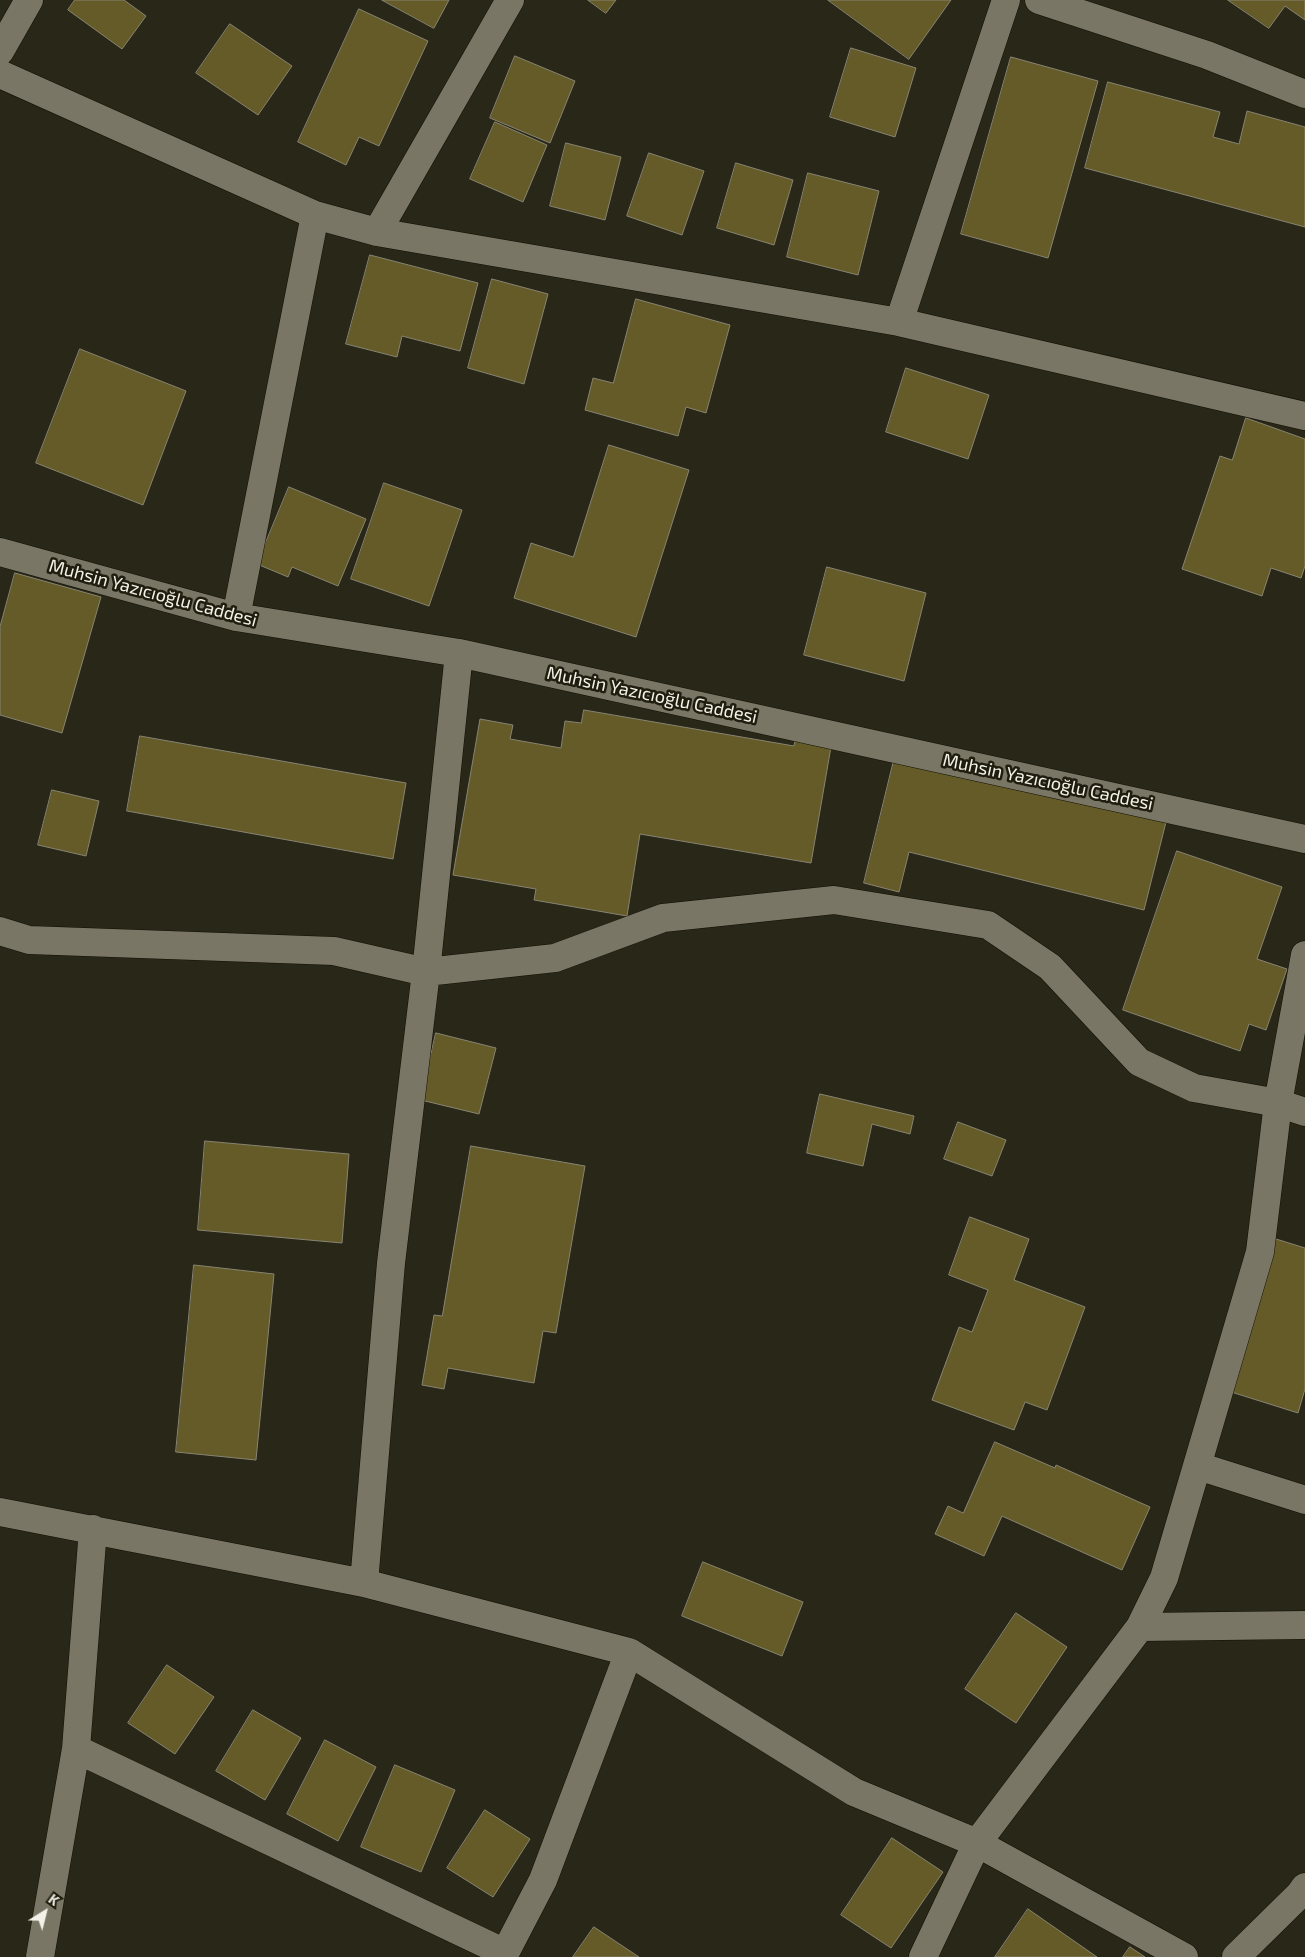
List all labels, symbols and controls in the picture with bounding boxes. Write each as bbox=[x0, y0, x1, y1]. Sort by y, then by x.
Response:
street label: Muhsin Yazıcıoğlu Caddesi bbox=[47, 555, 259, 631]
street label: Muhsin Yazıcıoğlu Caddesi bbox=[545, 662, 759, 728]
street label: Muhsin Yazıcıoğlu Caddesi bbox=[941, 749, 1155, 815]
north arrow bbox=[20, 1887, 70, 1937]
text: K bbox=[46, 1890, 63, 1909]

